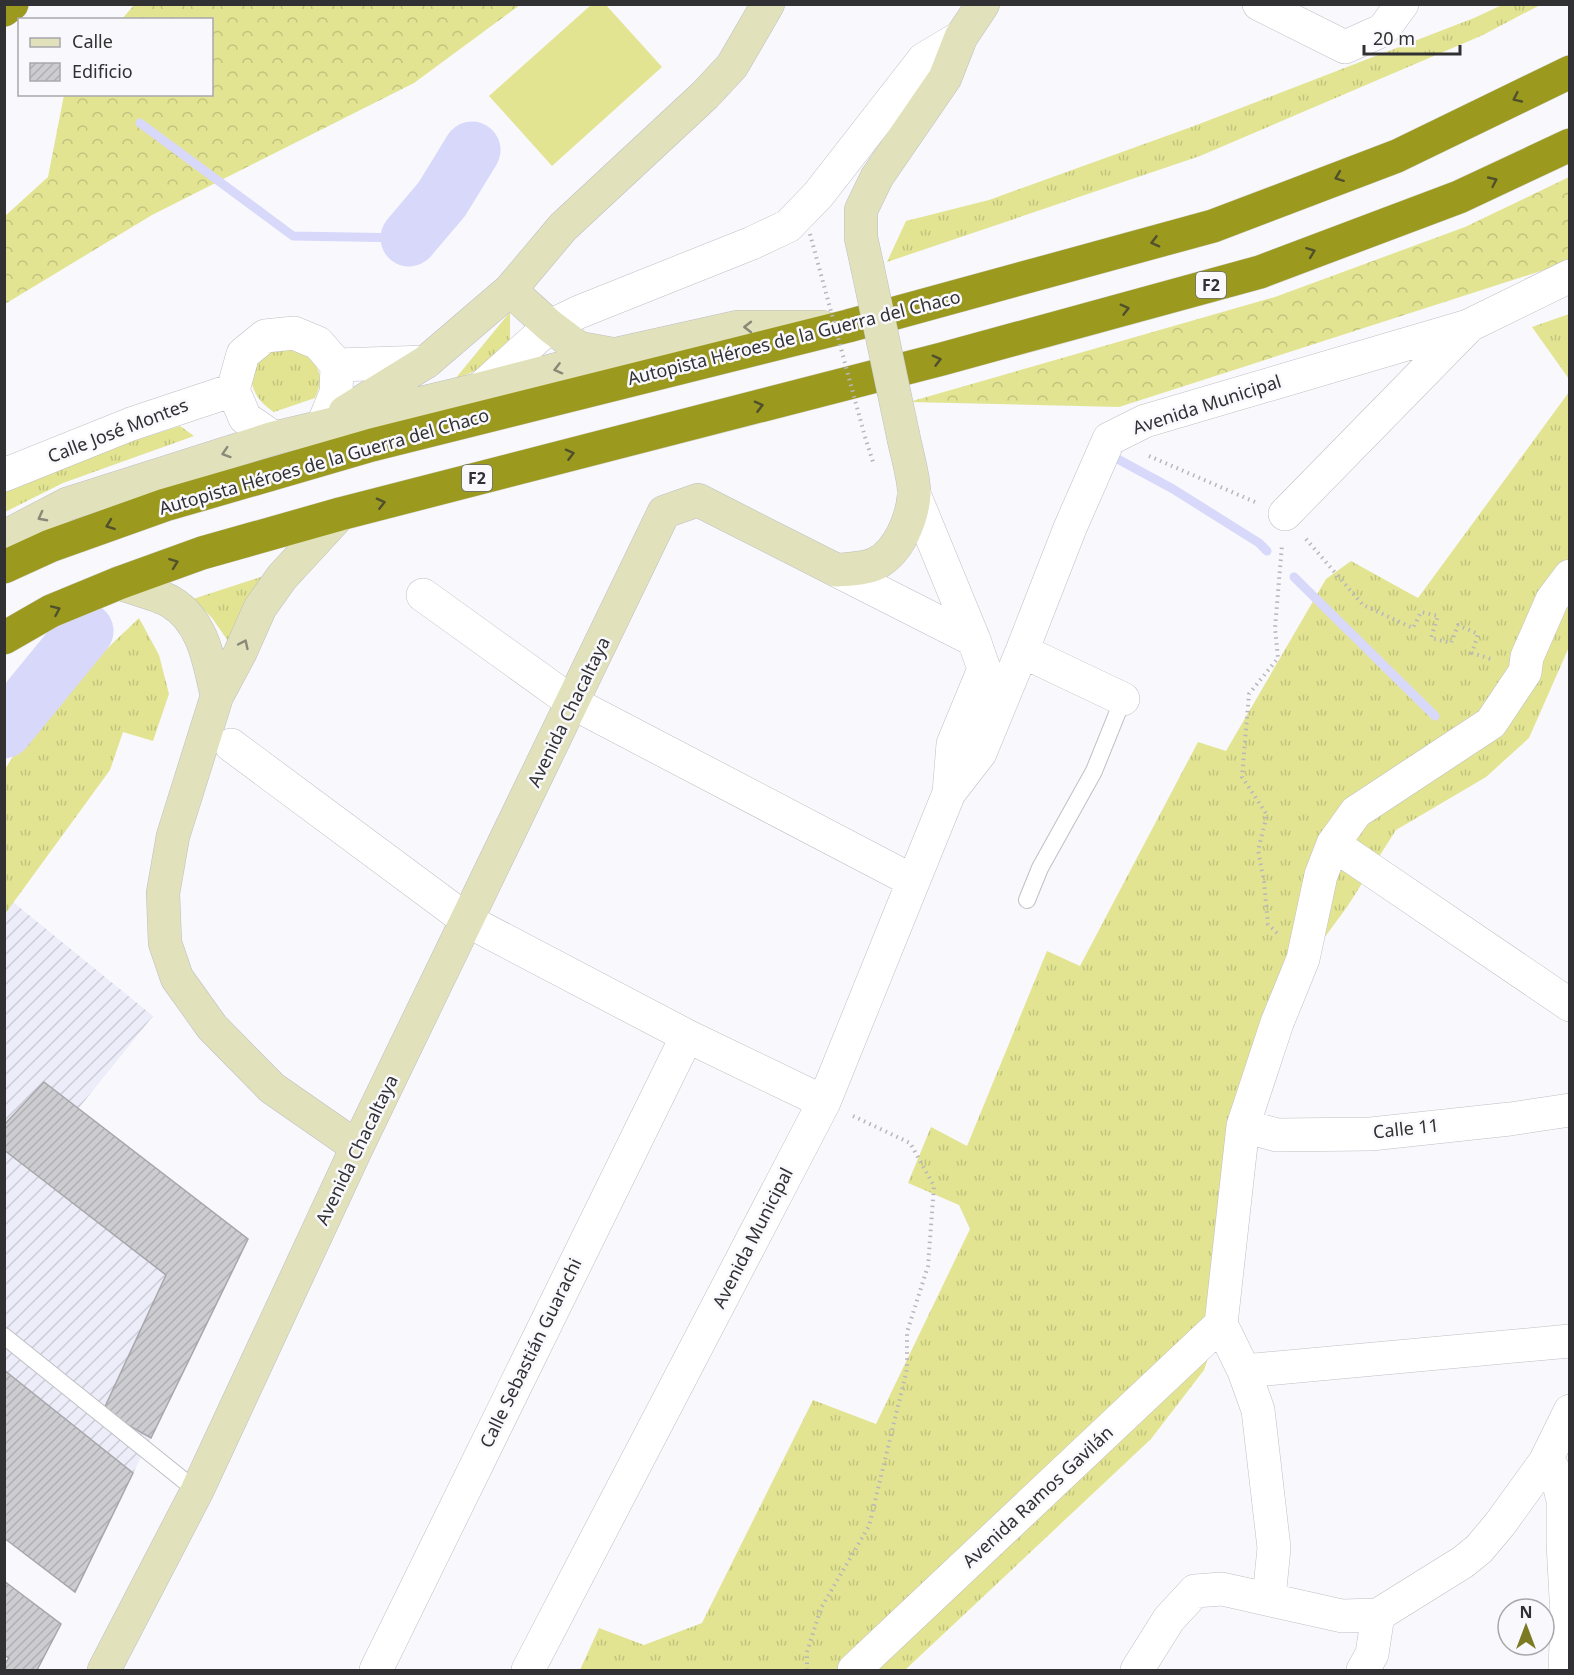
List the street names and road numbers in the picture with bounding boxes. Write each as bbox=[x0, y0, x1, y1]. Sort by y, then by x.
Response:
road number: F2 bbox=[1196, 272, 1226, 298]
street label: Autopista Héroes de la Guerra del Chaco bbox=[625, 284, 963, 390]
street label: Avenida Municipal bbox=[1129, 369, 1284, 439]
street label: Calle José Montes bbox=[44, 392, 191, 468]
street label: Autopista Héroes de la Guerra del Chaco bbox=[156, 402, 492, 520]
road number: F2 bbox=[462, 465, 492, 491]
street label: Avenida Chacaltaya bbox=[521, 632, 615, 791]
street label: Avenida Chacaltaya bbox=[309, 1070, 403, 1229]
street label: Calle 11 bbox=[1372, 1113, 1440, 1143]
street label: Avenida Municipal bbox=[706, 1163, 798, 1312]
street label: Calle Sebastián Guarachi bbox=[474, 1254, 587, 1451]
street label: Avenida Ramos Gavilán bbox=[957, 1420, 1118, 1572]

